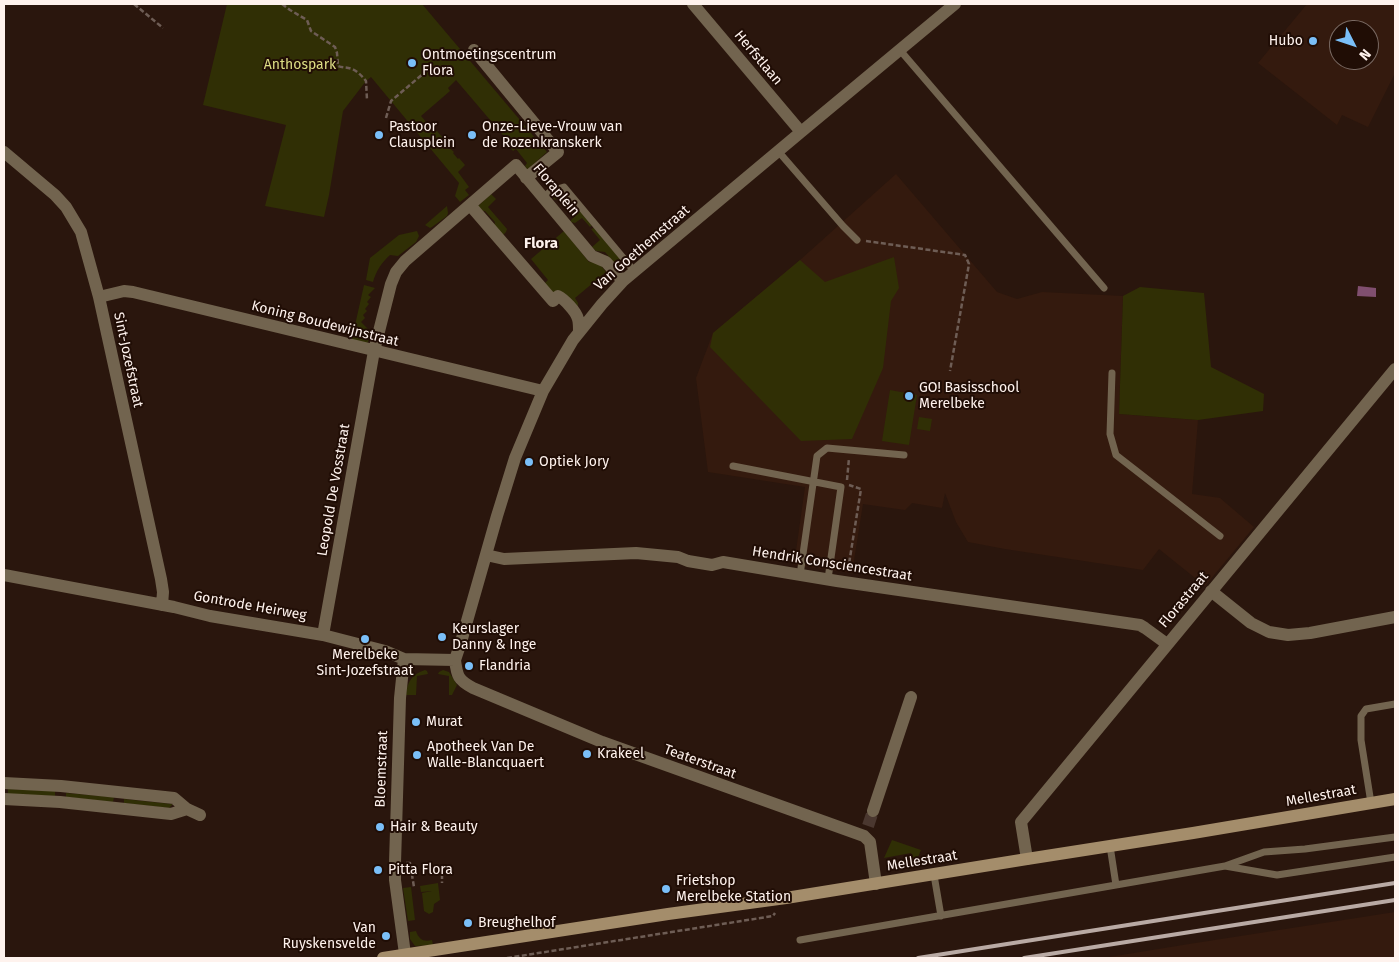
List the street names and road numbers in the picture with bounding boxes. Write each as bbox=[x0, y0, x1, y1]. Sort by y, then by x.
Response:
street label: Herfstlaan bbox=[730, 27, 786, 89]
street label: Floraplein bbox=[529, 160, 583, 220]
street label: Van Goethemstraat bbox=[591, 202, 693, 294]
street label: Koning Boudewijnstraat bbox=[250, 298, 400, 350]
street label: Sint-Jozefstraat bbox=[110, 311, 146, 409]
street label: Leopold De Vosstraat bbox=[314, 423, 354, 557]
street label: Hendrik Consciencestraat bbox=[751, 543, 913, 585]
street label: Florastraat bbox=[1156, 569, 1212, 631]
street label: Gontrode Heirweg bbox=[192, 588, 308, 624]
street label: Bloemstraat bbox=[372, 730, 392, 808]
street label: Teaterstraat bbox=[661, 741, 739, 783]
street label: Mellestraat bbox=[1285, 782, 1357, 810]
street label: Mellestraat bbox=[886, 847, 958, 875]

